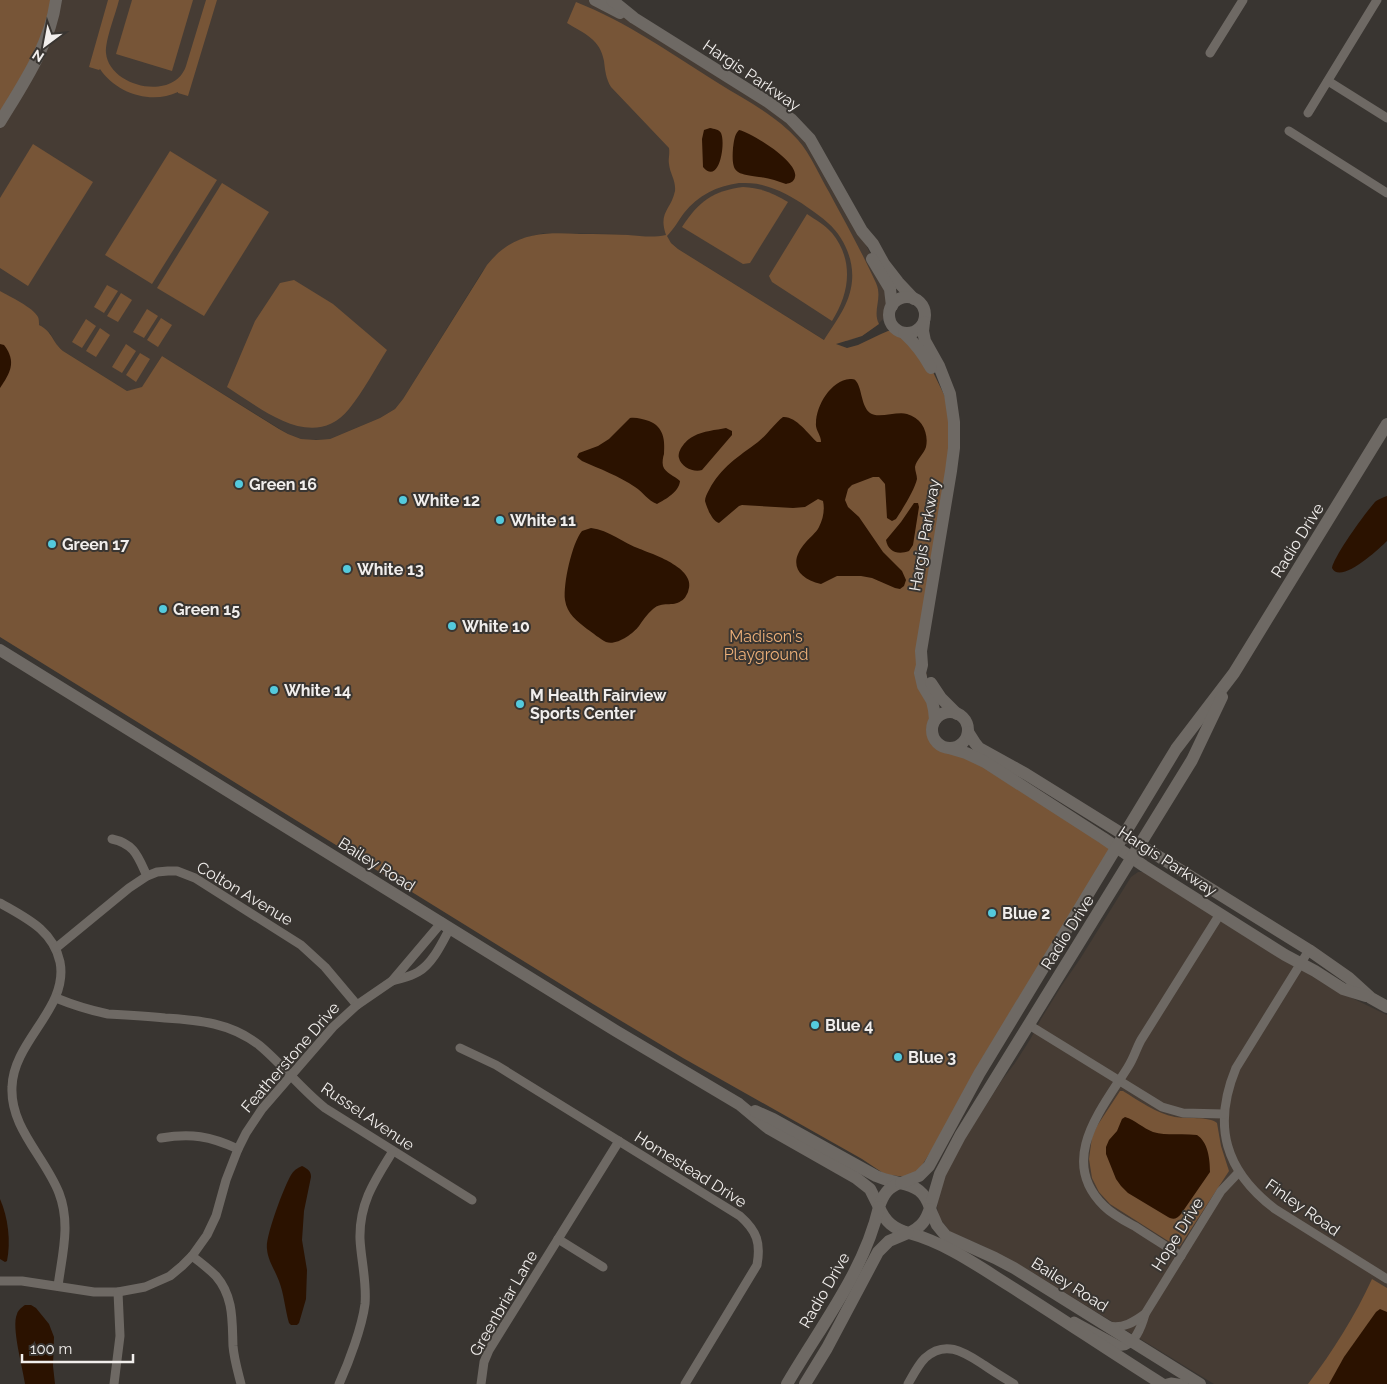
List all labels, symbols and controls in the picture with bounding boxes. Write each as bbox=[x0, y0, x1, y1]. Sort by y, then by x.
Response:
north arrow bbox=[20, 20, 70, 70]
street label: Hargis Parkway bbox=[699, 36, 804, 115]
text: N bbox=[29, 46, 47, 66]
place label: Green 16 bbox=[249, 475, 317, 494]
street label: Hargis Parkway bbox=[905, 477, 944, 593]
marker: Green 16 bbox=[233, 478, 245, 490]
place label: White 12 bbox=[413, 491, 480, 510]
marker: White 12 bbox=[397, 494, 409, 506]
street label: Radio Drive bbox=[1267, 500, 1328, 581]
place label: White 11 bbox=[510, 511, 576, 530]
marker: White 11 bbox=[494, 514, 506, 526]
place label: Green 17 bbox=[62, 535, 129, 554]
marker: Green 17 bbox=[46, 538, 58, 550]
place label: White 13 bbox=[357, 560, 424, 579]
marker: White 13 bbox=[341, 563, 353, 575]
place label: Green 15 bbox=[173, 600, 240, 619]
marker: Green 15 bbox=[157, 603, 169, 615]
place label: White 10 bbox=[462, 617, 530, 636]
marker: White 10 bbox=[446, 620, 458, 632]
park label: Madison's Playground bbox=[724, 627, 808, 664]
place label: White 14 bbox=[284, 681, 351, 700]
marker: White 14 bbox=[268, 684, 280, 696]
place label: M Health Fairview Sports Center bbox=[530, 686, 667, 723]
marker: M Health Fairview Sports Center bbox=[514, 698, 526, 710]
street label: Hargis Parkway bbox=[1115, 823, 1221, 901]
street label: Bailey Road bbox=[335, 833, 419, 896]
street label: Colton Avenue bbox=[193, 857, 296, 930]
street label: Radio Drive bbox=[1037, 892, 1098, 973]
place label: Blue 2 bbox=[1002, 904, 1050, 923]
marker: Blue 2 bbox=[986, 907, 998, 919]
street label: Featherstone Drive bbox=[237, 998, 344, 1116]
place label: Blue 4 bbox=[825, 1016, 873, 1035]
marker: Blue 4 bbox=[809, 1019, 821, 1031]
place label: Blue 3 bbox=[908, 1048, 956, 1067]
marker: Blue 3 bbox=[892, 1051, 904, 1063]
street label: Russel Avenue bbox=[318, 1078, 418, 1155]
street label: Homestead Drive bbox=[631, 1127, 750, 1212]
street label: Finley Road bbox=[1262, 1175, 1344, 1240]
street label: Hope Drive bbox=[1147, 1194, 1207, 1274]
street label: Greenbriar Lane bbox=[466, 1247, 541, 1359]
street label: Radio Drive bbox=[795, 1249, 854, 1331]
street label: Bailey Road bbox=[1028, 1253, 1112, 1316]
scale bar bbox=[22, 1332, 134, 1364]
text: 100 m bbox=[30, 1340, 72, 1358]

